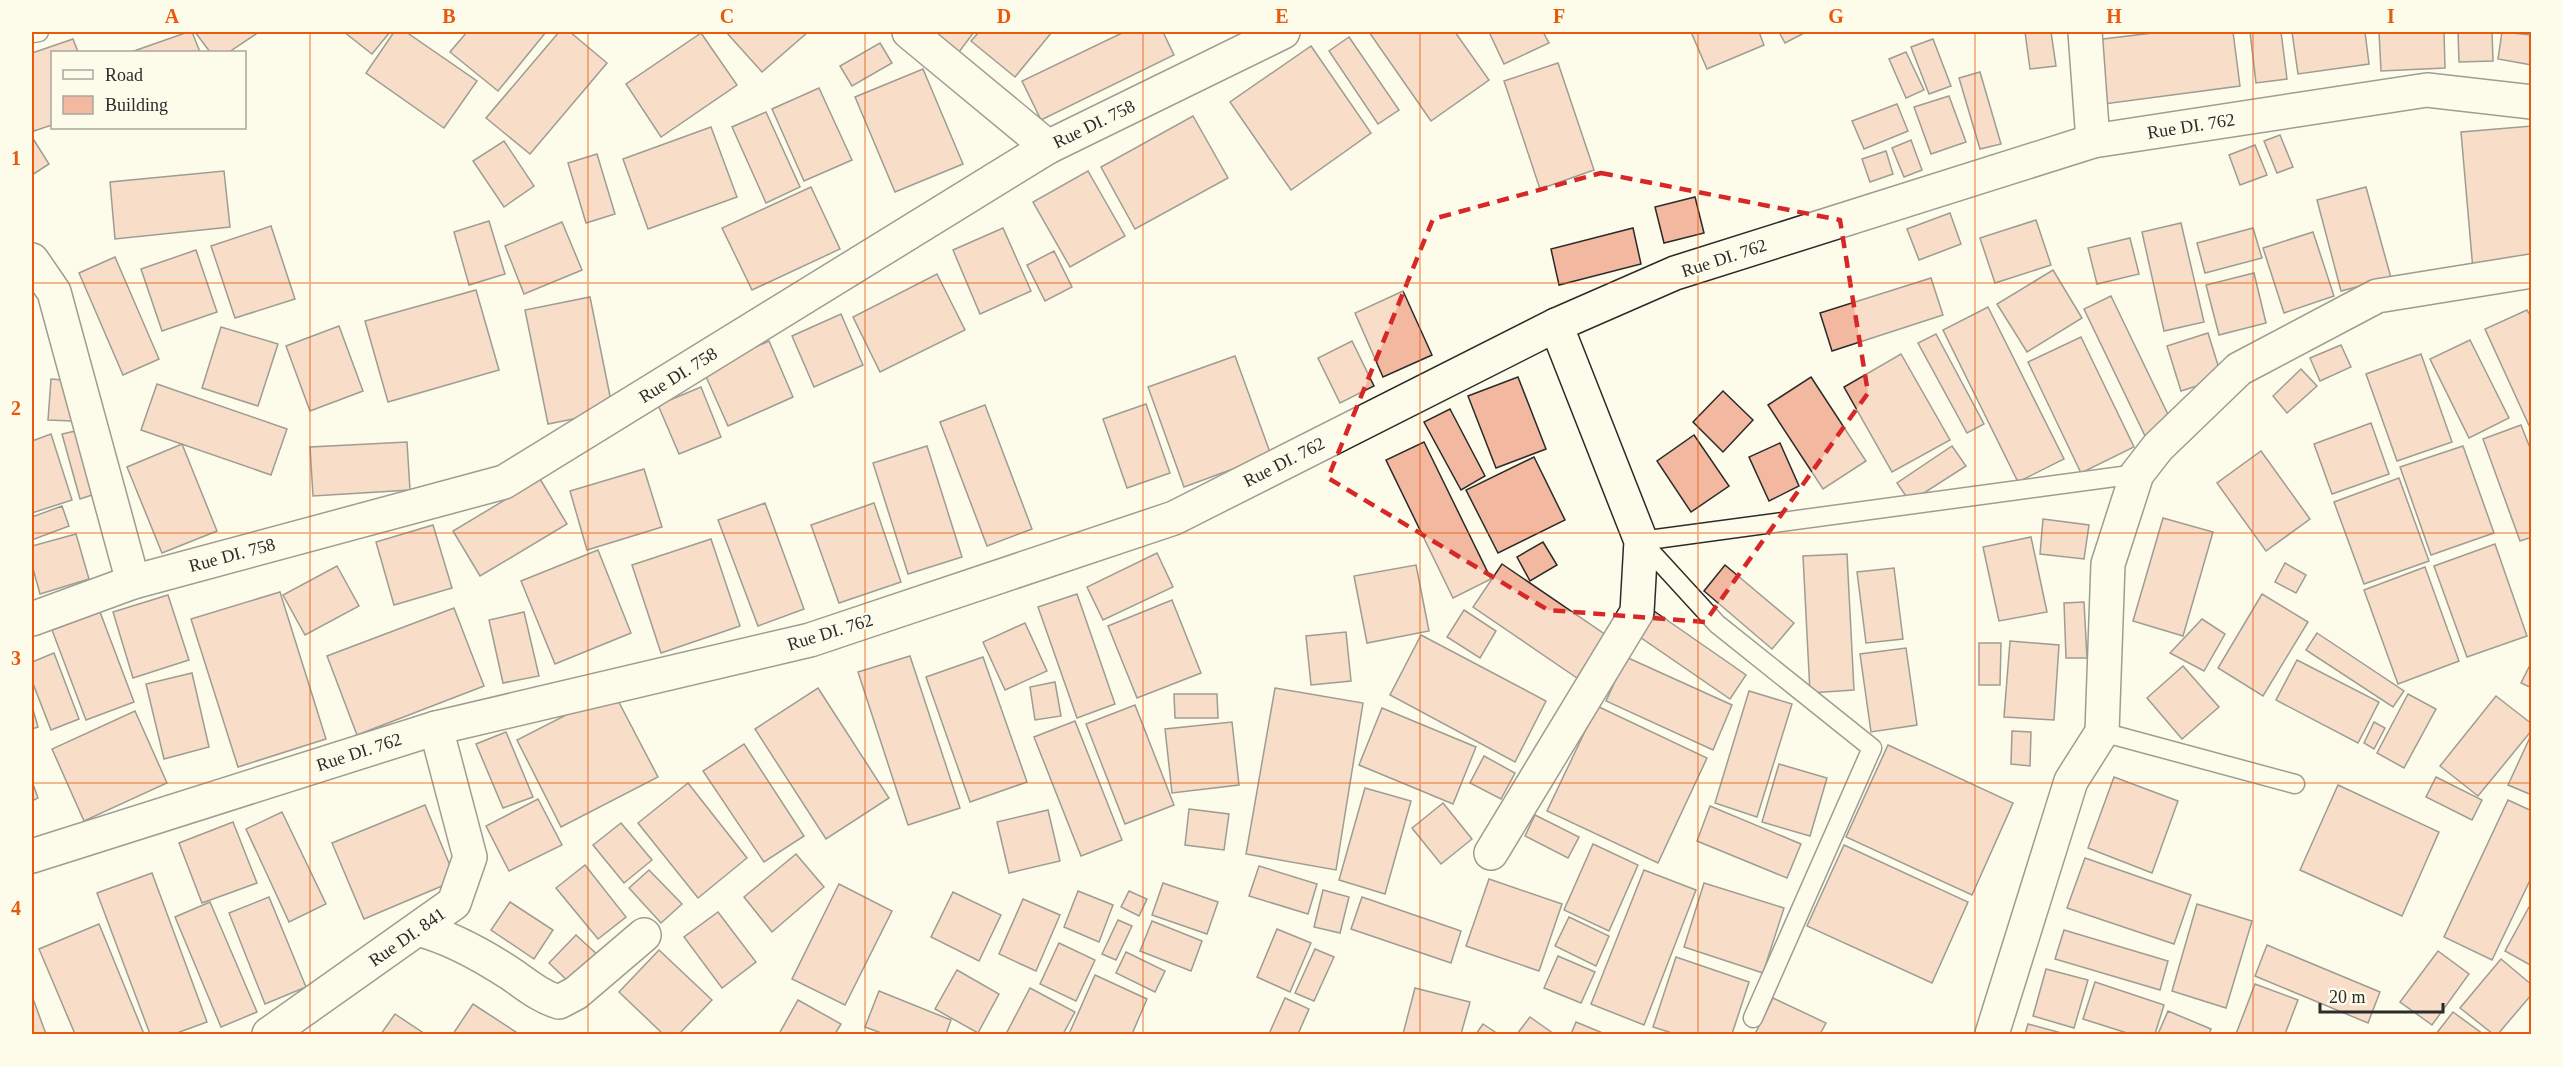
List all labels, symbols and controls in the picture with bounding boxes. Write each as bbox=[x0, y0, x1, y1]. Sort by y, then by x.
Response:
text: A bbox=[165, 5, 180, 27]
text: B bbox=[442, 5, 456, 27]
text: C bbox=[720, 5, 734, 27]
text: D bbox=[997, 5, 1011, 27]
text: E bbox=[1275, 5, 1289, 27]
text: F bbox=[1553, 5, 1565, 27]
text: G bbox=[1828, 5, 1844, 27]
text: H bbox=[2106, 5, 2122, 27]
text: I bbox=[2387, 5, 2395, 27]
legend bbox=[51, 51, 246, 129]
text: Road bbox=[105, 65, 143, 85]
text: Building bbox=[105, 95, 168, 115]
street label: Rue DI. 758 bbox=[1050, 96, 1138, 152]
street label: Rue DI. 762 bbox=[2146, 109, 2236, 143]
text: 1 bbox=[11, 147, 21, 169]
street label: Rue DI. 762 bbox=[1679, 235, 1769, 281]
street label: Rue DI. 758 bbox=[635, 343, 721, 407]
text: 2 bbox=[11, 397, 21, 419]
street label: Rue DI. 762 bbox=[1240, 433, 1328, 491]
street label: Rue DI. 758 bbox=[187, 534, 277, 576]
street label: Rue DI. 762 bbox=[785, 609, 875, 655]
text: 3 bbox=[11, 647, 21, 669]
street label: Rue DI. 762 bbox=[314, 729, 404, 775]
text: 4 bbox=[11, 897, 21, 919]
street label: Rue DI. 841 bbox=[365, 903, 449, 971]
scale bar bbox=[2320, 976, 2443, 1014]
text: 20 m bbox=[2329, 987, 2366, 1007]

